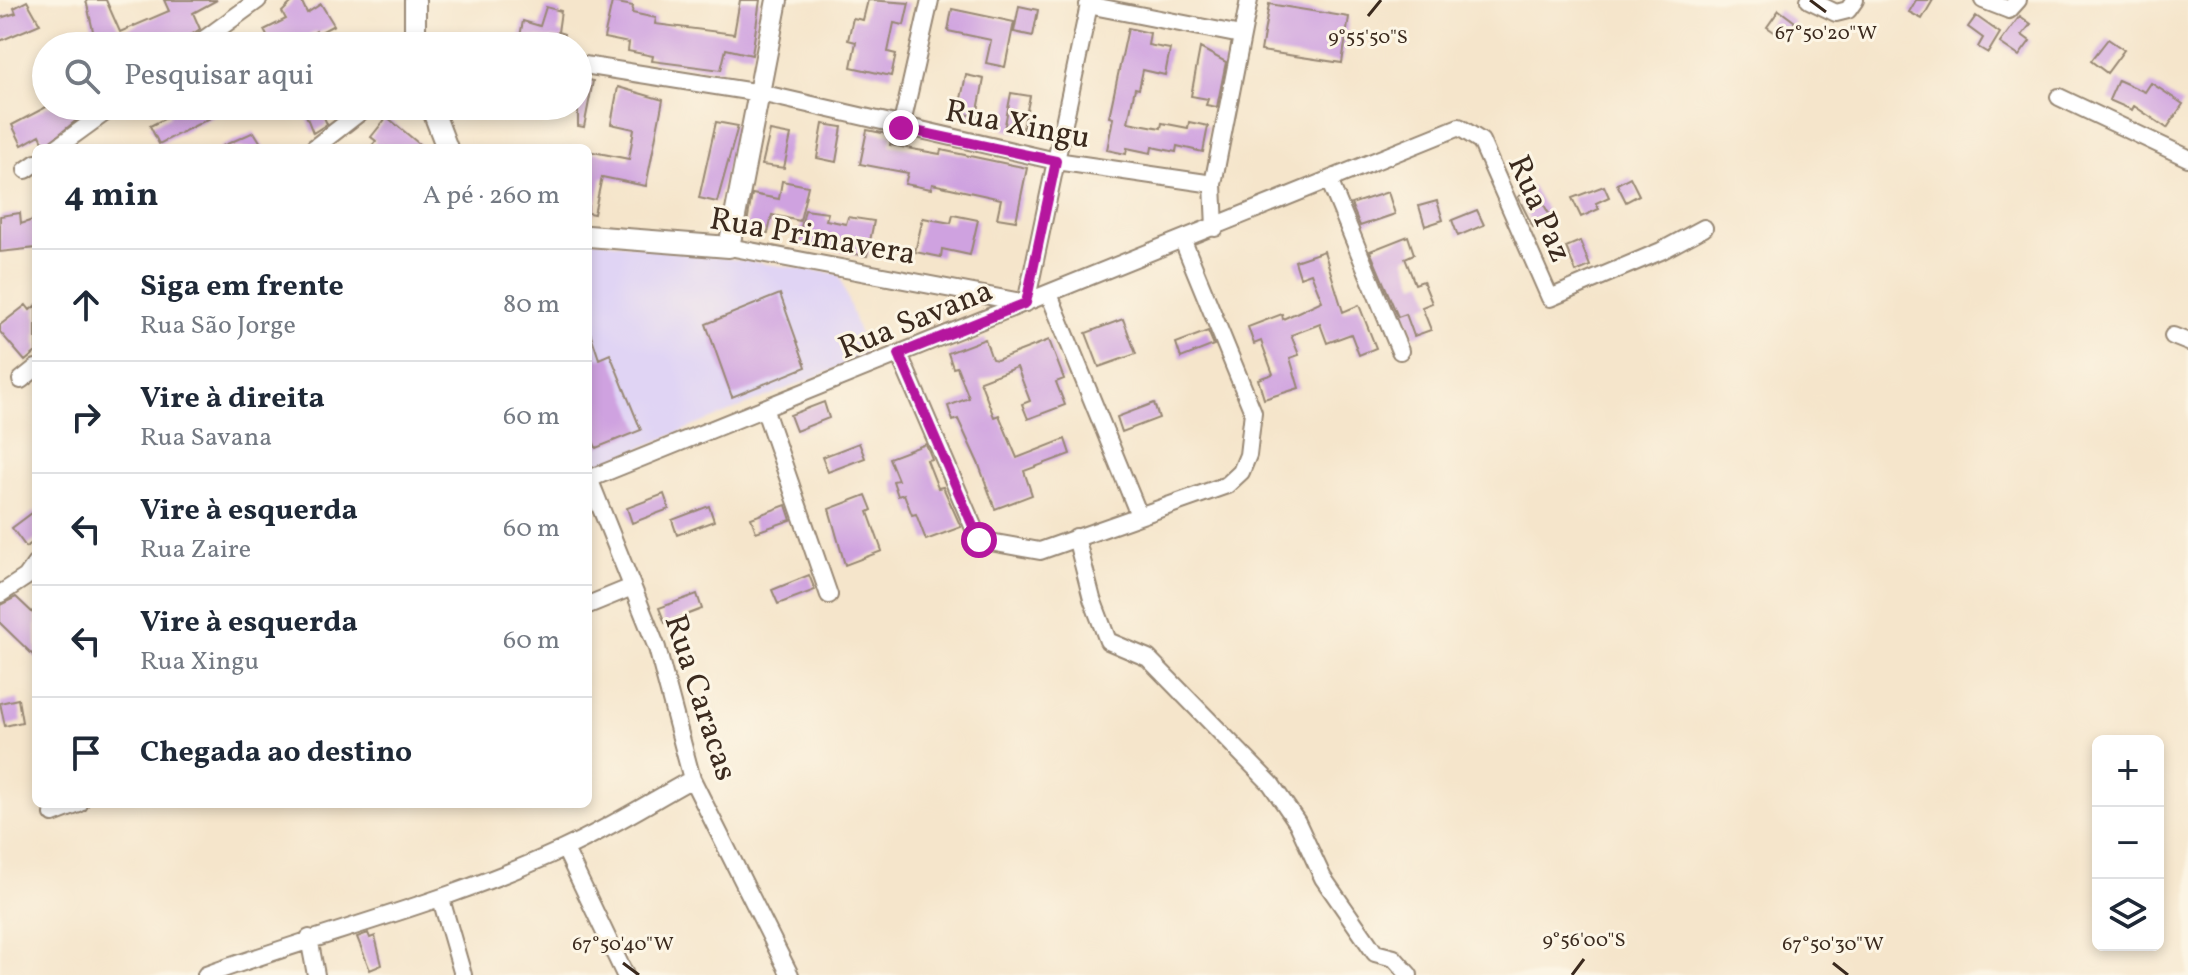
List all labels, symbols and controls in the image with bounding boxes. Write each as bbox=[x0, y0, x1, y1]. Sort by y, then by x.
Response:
text: 67°50'20"W bbox=[1775, 20, 1877, 48]
text: 9°55'50"S bbox=[1328, 24, 1408, 52]
search box bbox=[32, 32, 592, 120]
icon: search bbox=[60, 54, 104, 98]
text: Pesquisar aqui bbox=[124, 55, 314, 97]
street label: Rua Xingu bbox=[941, 90, 1094, 162]
route end bbox=[883, 110, 919, 146]
street label: Rua Paz bbox=[1495, 149, 1581, 270]
text: 4 min bbox=[64, 173, 159, 220]
text: A pé · 260 m bbox=[423, 178, 560, 214]
street label: Rua Primavera bbox=[706, 198, 919, 278]
text: Siga em frente bbox=[140, 266, 344, 308]
street label: Rua Savana bbox=[832, 270, 1000, 372]
icon: ahead bbox=[64, 283, 108, 327]
text: 80 m bbox=[503, 287, 560, 323]
text: Rua São Jorge bbox=[140, 308, 296, 344]
text: Vire à direita bbox=[140, 378, 325, 420]
icon: right bbox=[64, 395, 108, 439]
text: 60 m bbox=[503, 399, 560, 435]
text: Rua Savana bbox=[140, 420, 272, 456]
text: Vire à esquerda bbox=[140, 490, 358, 532]
icon: left bbox=[64, 507, 108, 551]
text: 60 m bbox=[503, 511, 560, 547]
route start bbox=[961, 522, 997, 558]
text: Rua Zaire bbox=[140, 532, 251, 568]
text: Vire à esquerda bbox=[140, 602, 358, 644]
street label: Rua Caracas bbox=[652, 609, 747, 787]
icon: left bbox=[64, 619, 108, 663]
text: 60 m bbox=[503, 623, 560, 659]
text: Rua Xingu bbox=[140, 644, 259, 680]
icon: arrive bbox=[64, 731, 108, 775]
text: Chegada ao destino bbox=[140, 732, 412, 774]
map controls bbox=[2092, 735, 2164, 951]
button: + bbox=[2092, 735, 2164, 807]
button: − bbox=[2092, 807, 2164, 879]
button: layers bbox=[2092, 879, 2164, 951]
text: 9°56'00"S bbox=[1543, 927, 1625, 955]
text: 67°50'40"W bbox=[572, 931, 674, 959]
text: 67°50'30"W bbox=[1782, 931, 1884, 959]

